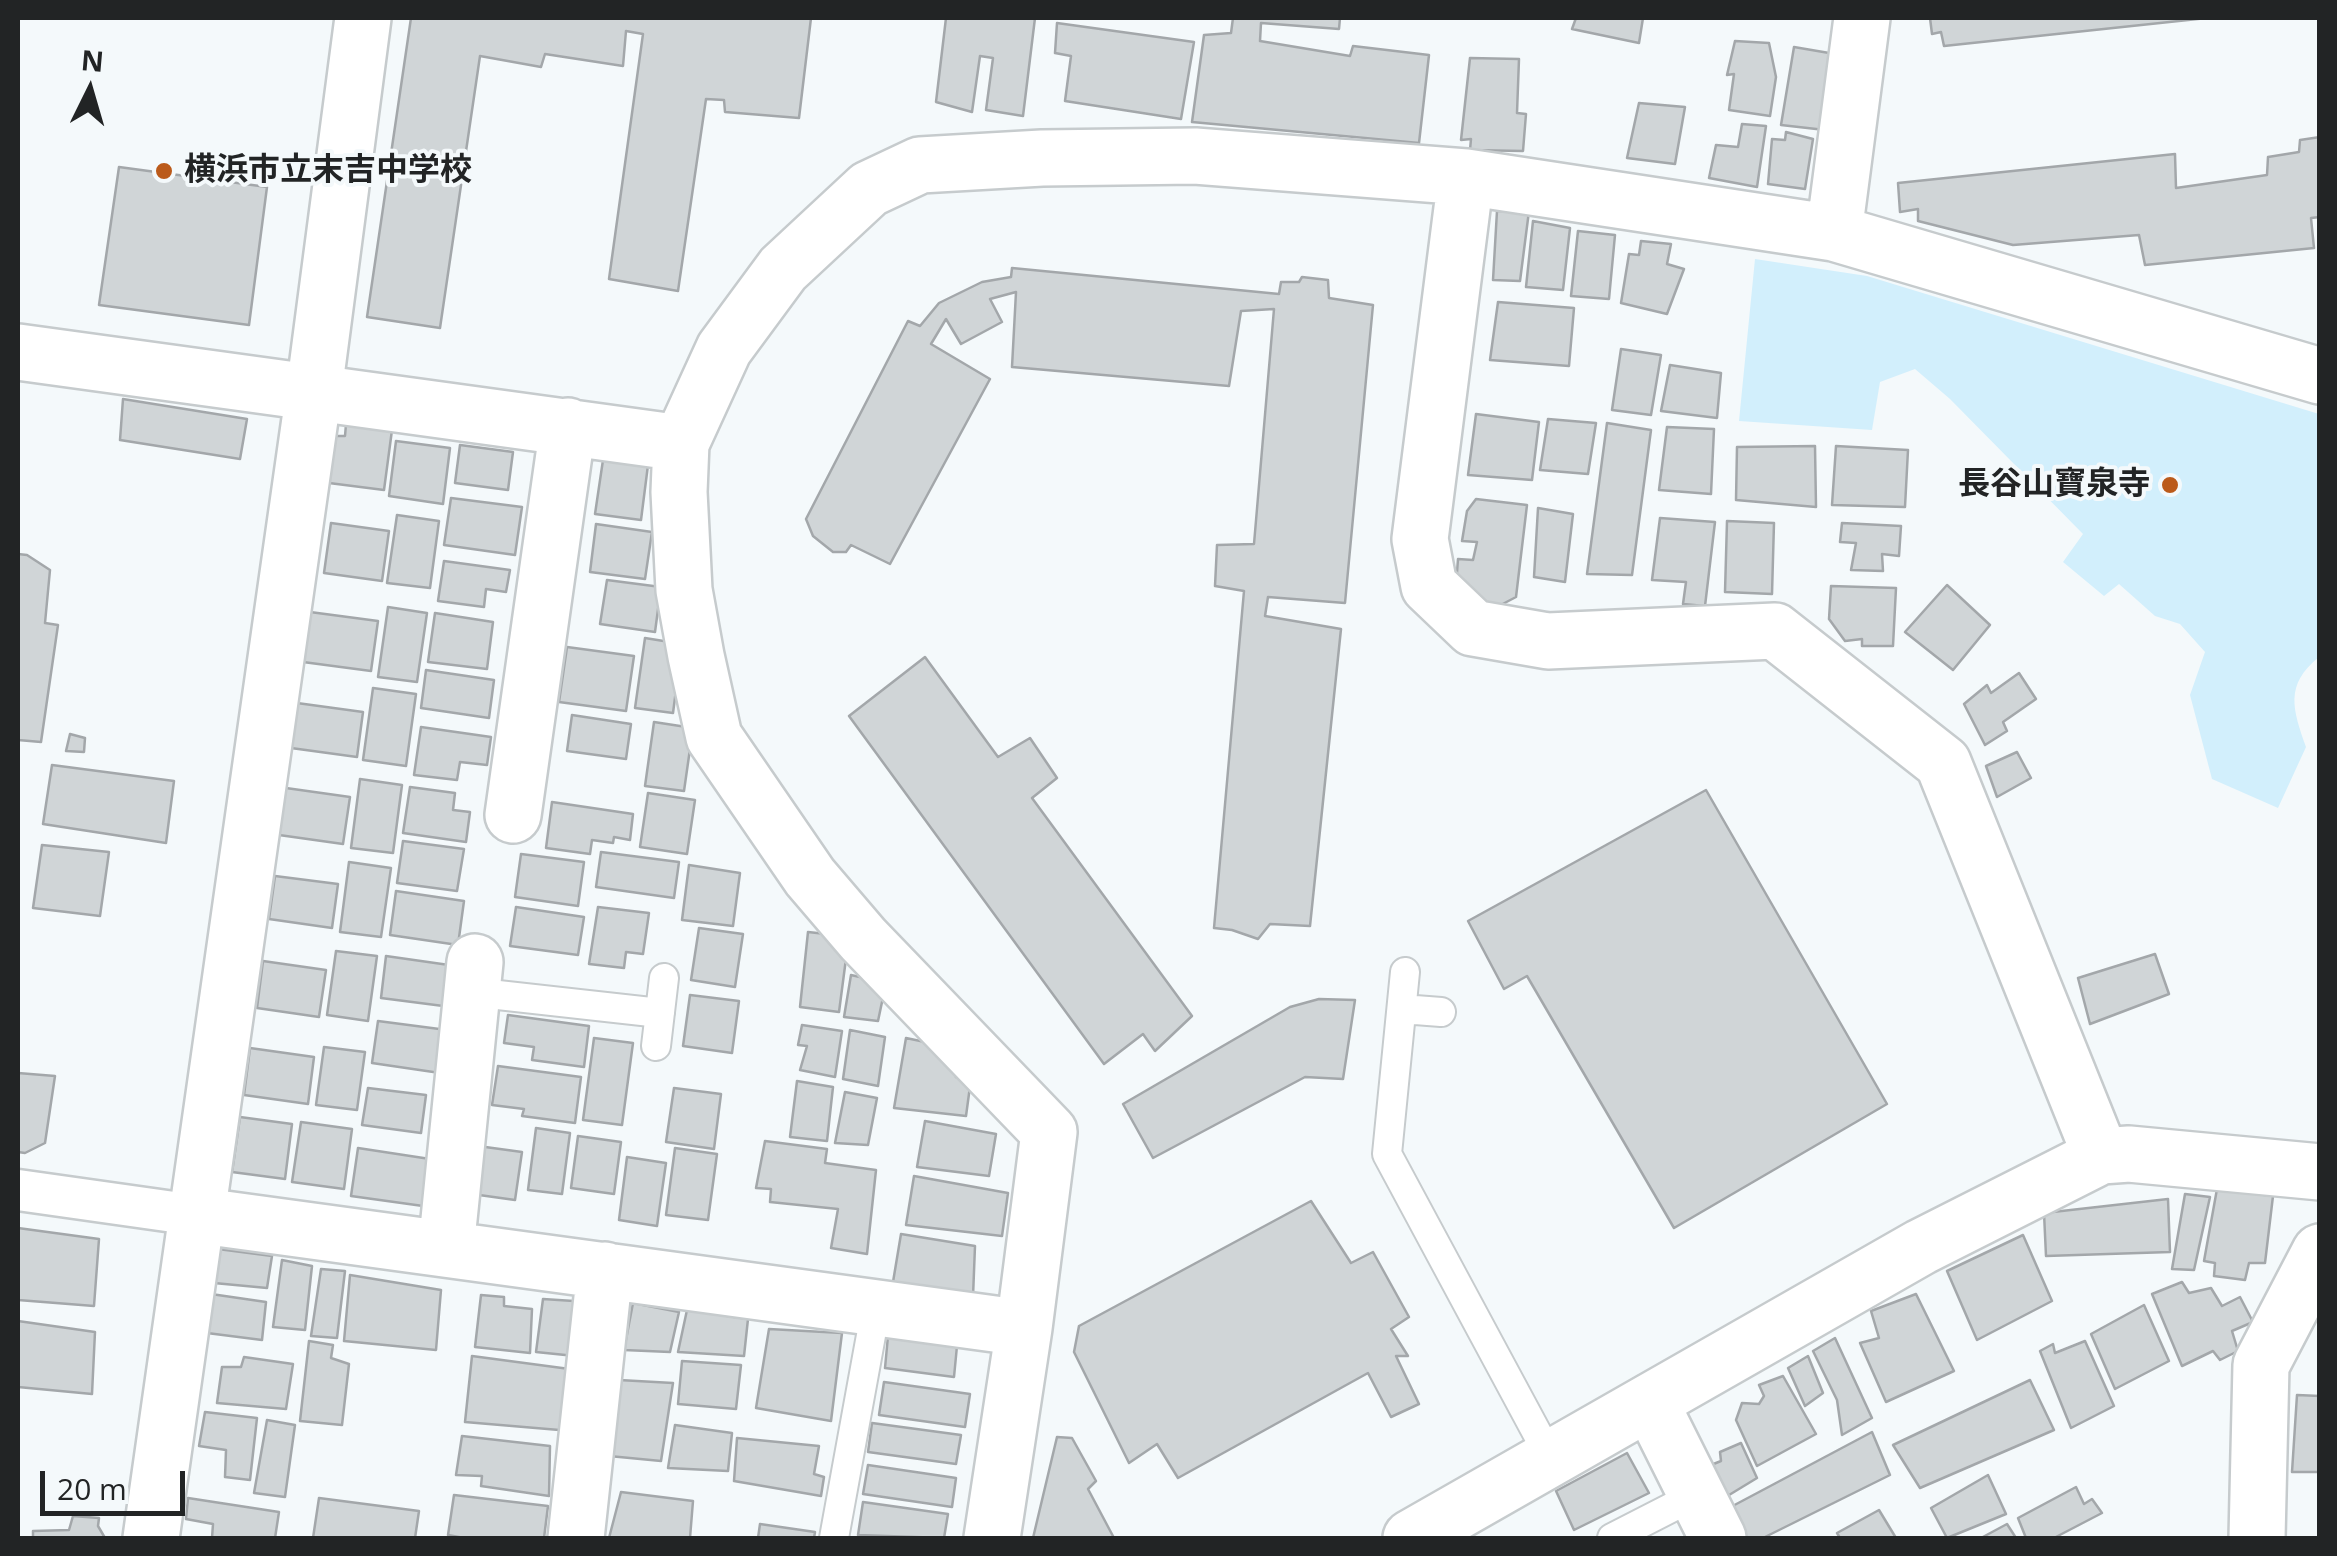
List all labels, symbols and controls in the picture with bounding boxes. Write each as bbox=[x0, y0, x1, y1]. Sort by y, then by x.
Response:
north arrow bbox=[40, 40, 140, 140]
text: N bbox=[80, 40, 106, 80]
place label: 横浜市立末吉中学校 bbox=[184, 152, 472, 190]
marker: 横浜市立末吉中学校 bbox=[153, 160, 175, 182]
place label: 長谷山寶泉寺 bbox=[1958, 466, 2150, 504]
marker: 長谷山寶泉寺 bbox=[2159, 474, 2181, 496]
scale bar bbox=[45, 1451, 190, 1513]
text: 20 m bbox=[57, 1468, 127, 1509]

